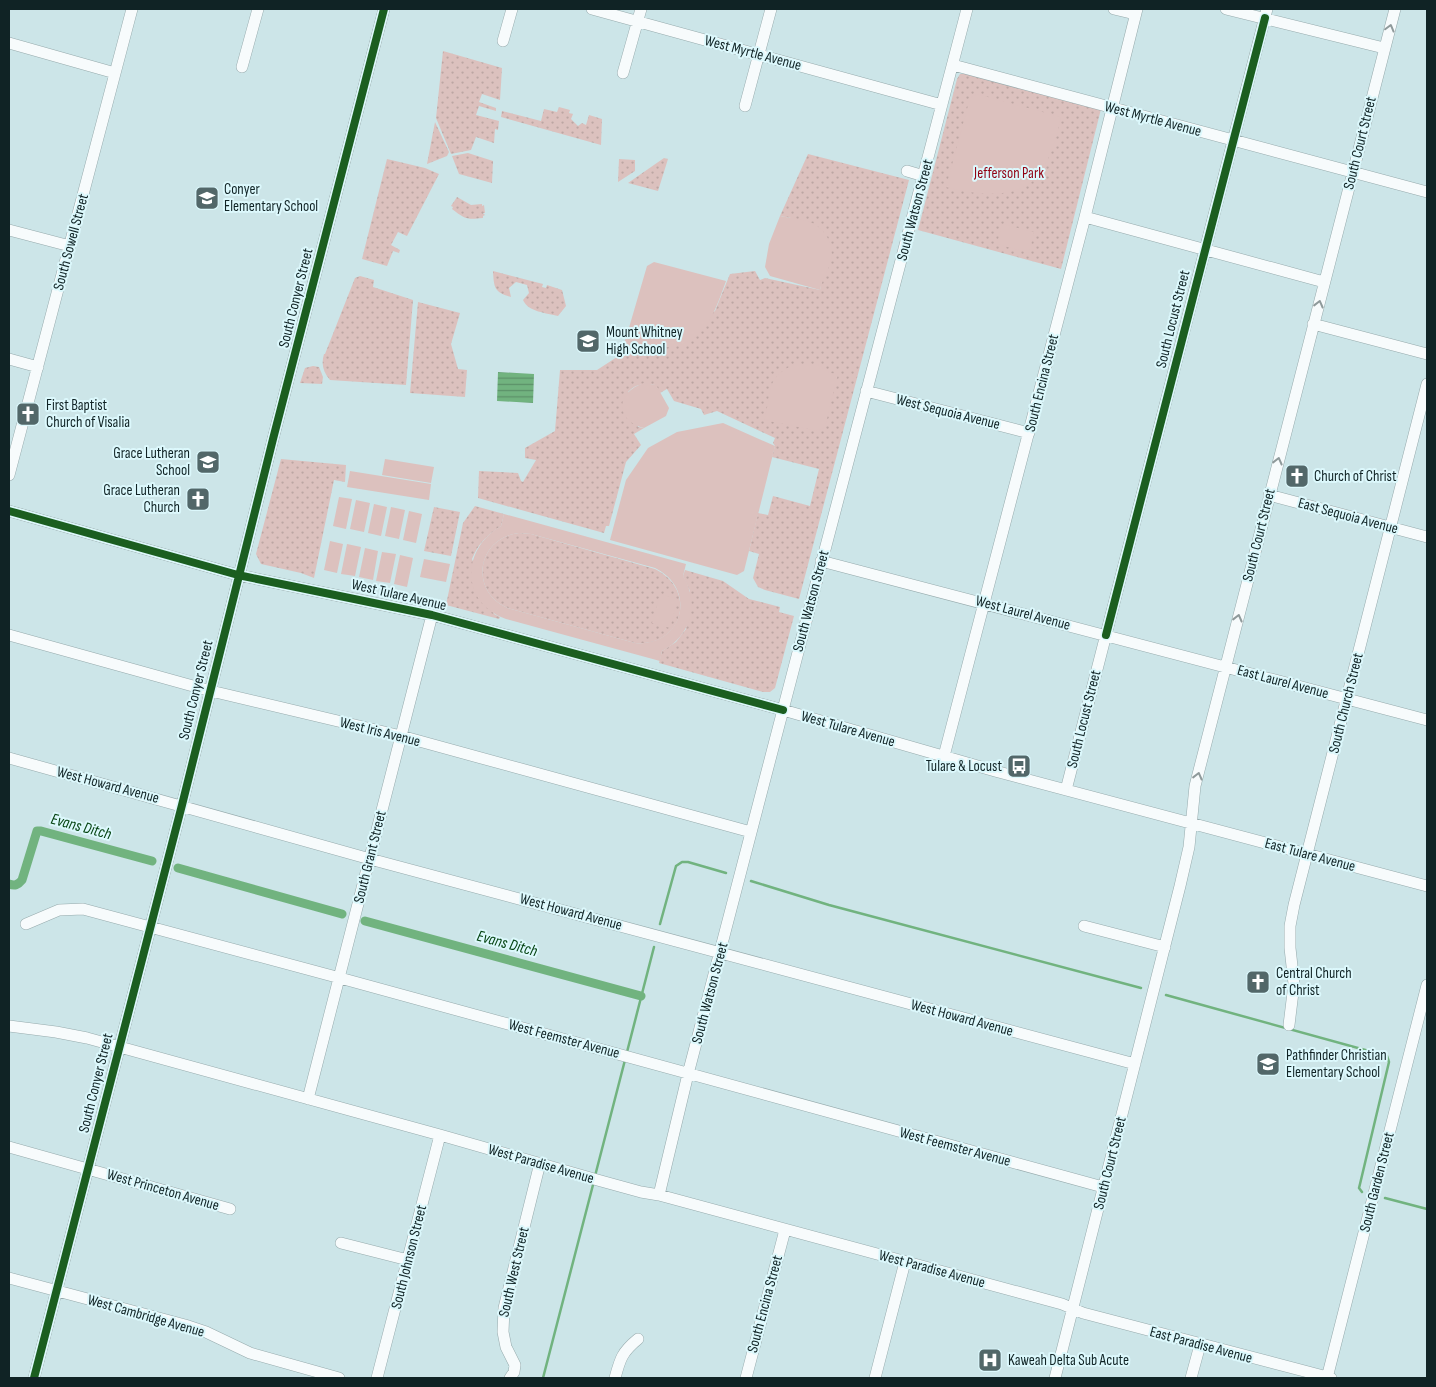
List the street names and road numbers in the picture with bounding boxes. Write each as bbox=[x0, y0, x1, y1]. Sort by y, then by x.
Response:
street label: West Myrtle Avenue bbox=[702, 31, 804, 75]
street label: South Court Street bbox=[1339, 94, 1381, 191]
street label: West Myrtle Avenue bbox=[1102, 97, 1204, 141]
street label: South Watson Street bbox=[892, 157, 938, 263]
street label: South Sowell Street bbox=[49, 191, 93, 292]
street label: South Conyer Street bbox=[274, 246, 318, 350]
street label: South Locust Street bbox=[1152, 268, 1194, 370]
street label: South Encina Street bbox=[1021, 332, 1063, 434]
street label: West Sequoia Avenue bbox=[894, 390, 1002, 434]
street label: South Court Street bbox=[1238, 486, 1280, 583]
street label: East Sequoia Avenue bbox=[1296, 494, 1400, 538]
street label: South Watson Street bbox=[788, 548, 834, 654]
street label: West Tulare Avenue bbox=[350, 575, 448, 615]
street label: West Laurel Avenue bbox=[973, 591, 1073, 635]
street label: South Conyer Street bbox=[174, 638, 218, 742]
street label: South Church Street bbox=[1324, 650, 1368, 755]
street label: East Laurel Avenue bbox=[1235, 661, 1331, 703]
street label: South Locust Street bbox=[1063, 668, 1105, 770]
street label: West Tulare Avenue bbox=[799, 707, 897, 751]
street label: West Iris Avenue bbox=[338, 713, 422, 751]
street label: West Howard Avenue bbox=[55, 762, 161, 808]
street label: South Grant Street bbox=[349, 808, 391, 905]
street label: East Tulare Avenue bbox=[1263, 834, 1357, 876]
street label: West Howard Avenue bbox=[518, 889, 624, 935]
street label: South Watson Street bbox=[687, 940, 733, 1046]
street label: West Howard Avenue bbox=[909, 995, 1015, 1041]
street label: West Feemster Avenue bbox=[506, 1015, 622, 1063]
street label: South Conyer Street bbox=[74, 1031, 118, 1135]
street label: South Court Street bbox=[1089, 1114, 1131, 1211]
street label: West Feemster Avenue bbox=[897, 1123, 1013, 1171]
street label: South Garden Street bbox=[1355, 1130, 1399, 1234]
street label: West Paradise Avenue bbox=[486, 1140, 596, 1188]
street label: West Princeton Avenue bbox=[105, 1165, 221, 1215]
street label: South Johnson Street bbox=[387, 1203, 431, 1311]
street label: South West Street bbox=[494, 1225, 534, 1319]
street label: West Paradise Avenue bbox=[877, 1246, 987, 1292]
street label: South Encina Street bbox=[743, 1253, 787, 1355]
street label: West Cambridge Avenue bbox=[85, 1290, 207, 1342]
street label: East Paradise Avenue bbox=[1148, 1322, 1254, 1368]

